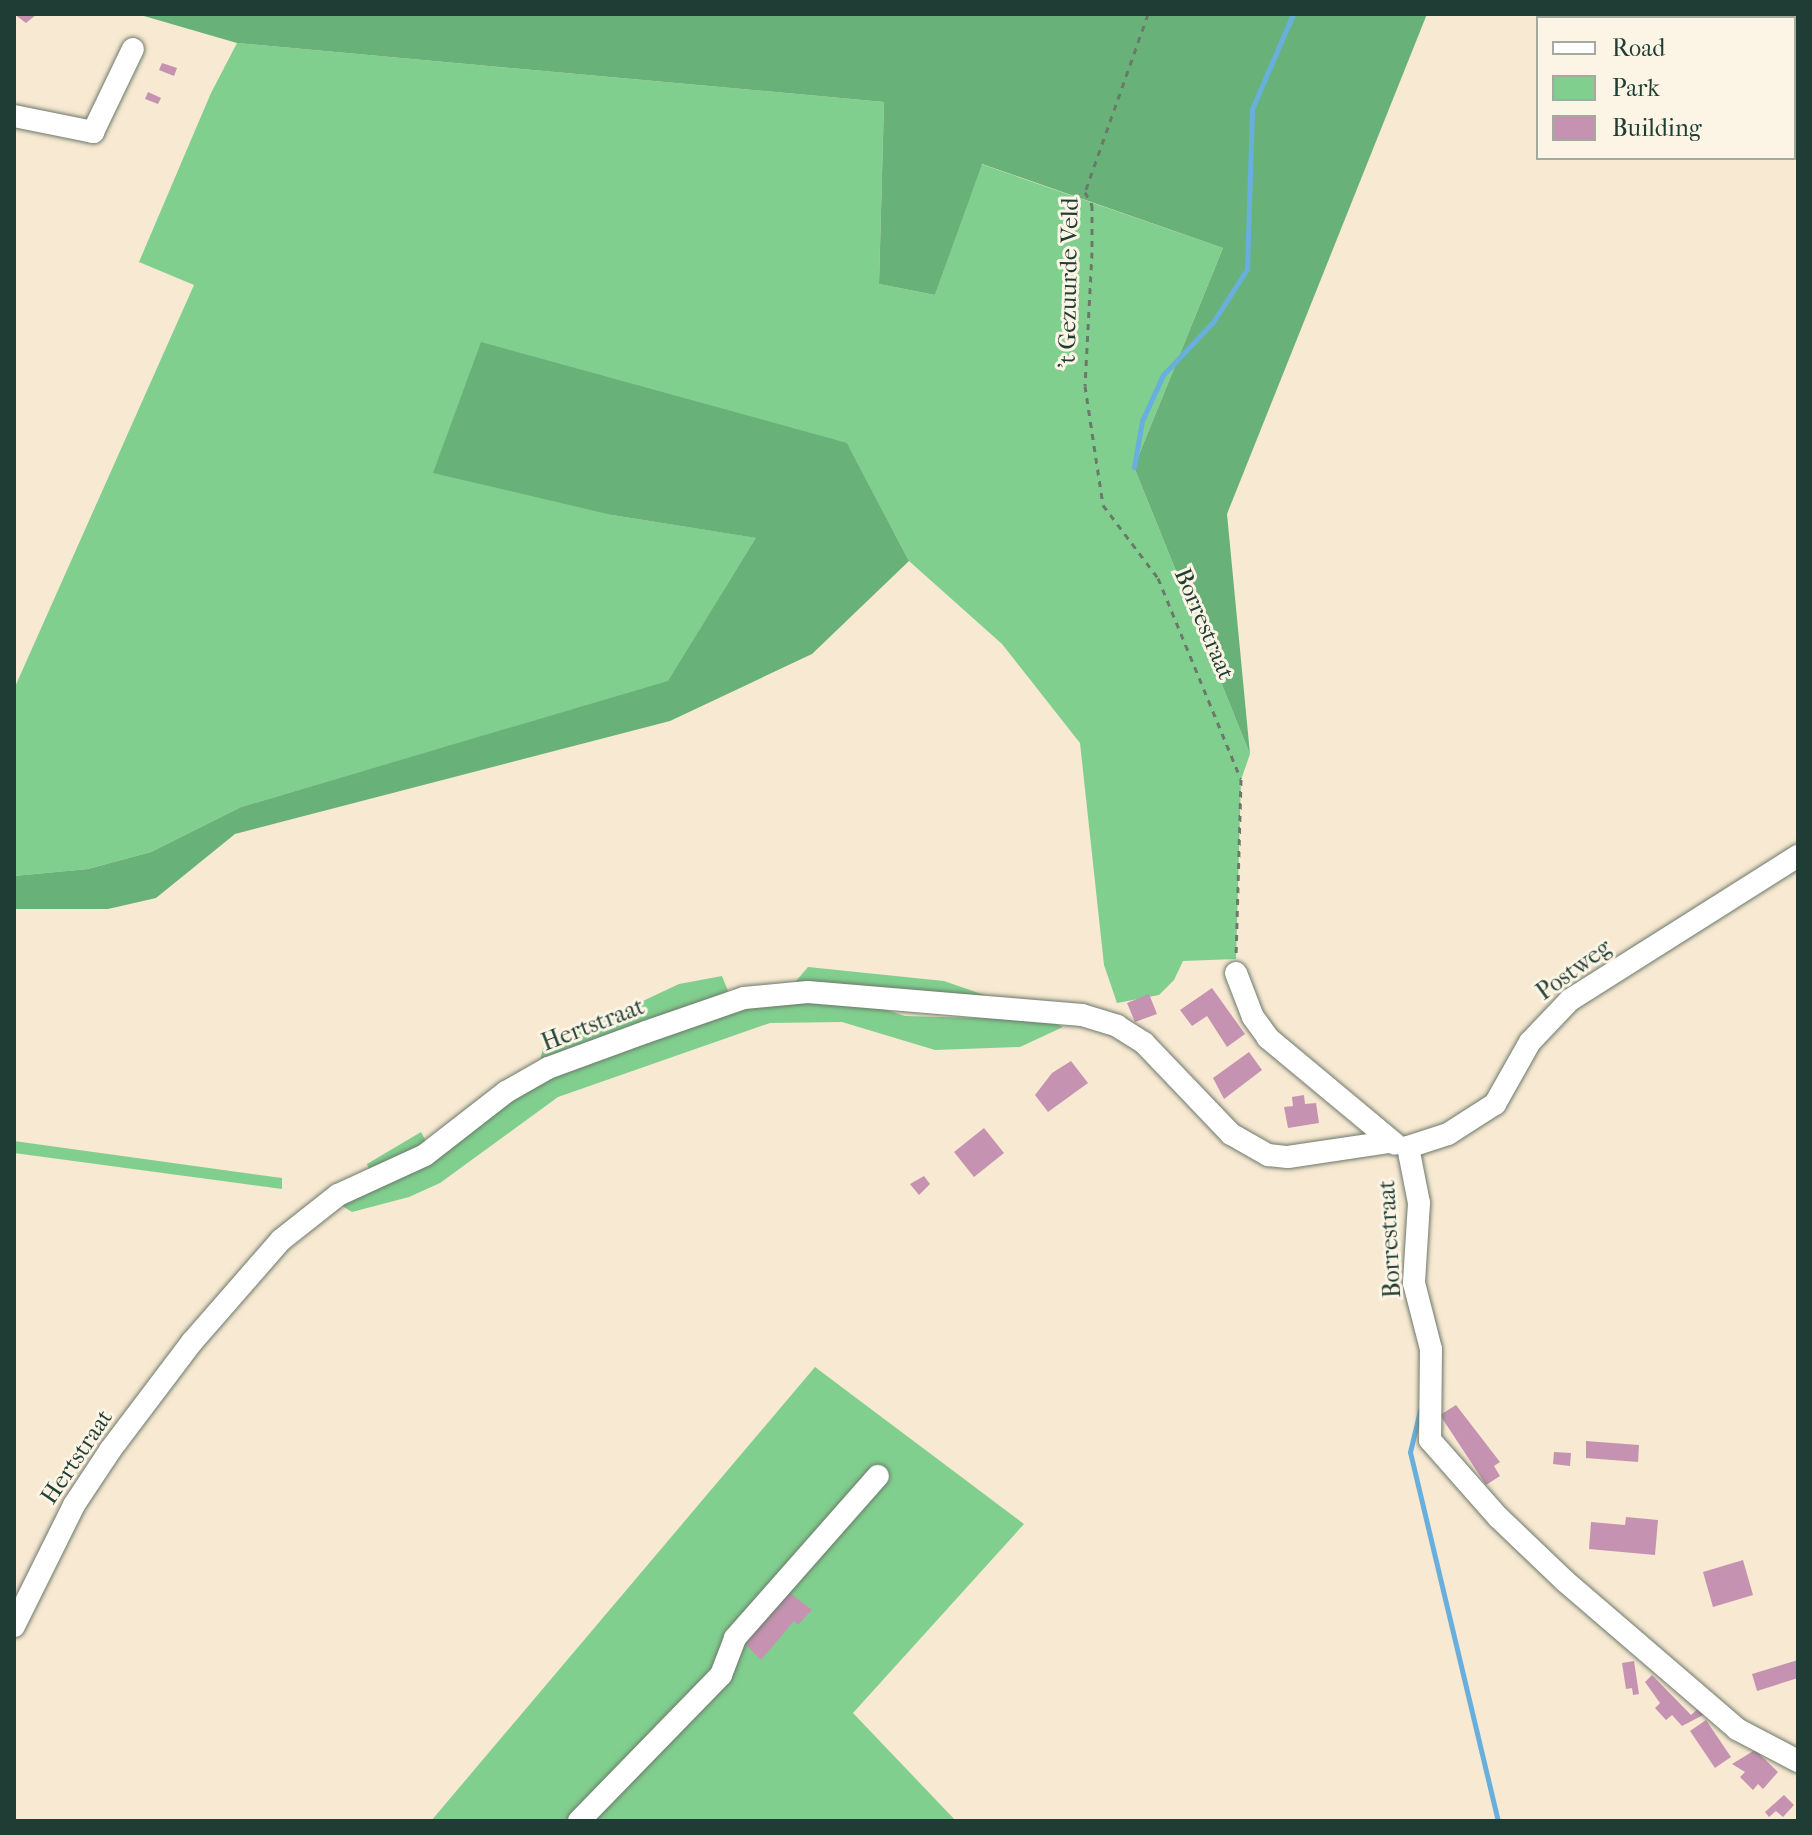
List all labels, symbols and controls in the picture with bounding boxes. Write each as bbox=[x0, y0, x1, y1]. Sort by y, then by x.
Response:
legend bbox=[1536, 16, 1796, 160]
text: Road bbox=[1612, 34, 1665, 62]
text: Park bbox=[1612, 74, 1660, 102]
text: Building bbox=[1612, 114, 1702, 142]
street label: 't Gezuurde Veld bbox=[1053, 197, 1085, 369]
street label: Borrestraat bbox=[1168, 564, 1240, 684]
street label: Postweg bbox=[1531, 933, 1617, 1007]
street label: Hertstraat bbox=[537, 992, 649, 1058]
street label: Borrestraat bbox=[1373, 1179, 1407, 1299]
street label: Hertstraat bbox=[35, 1404, 119, 1510]

